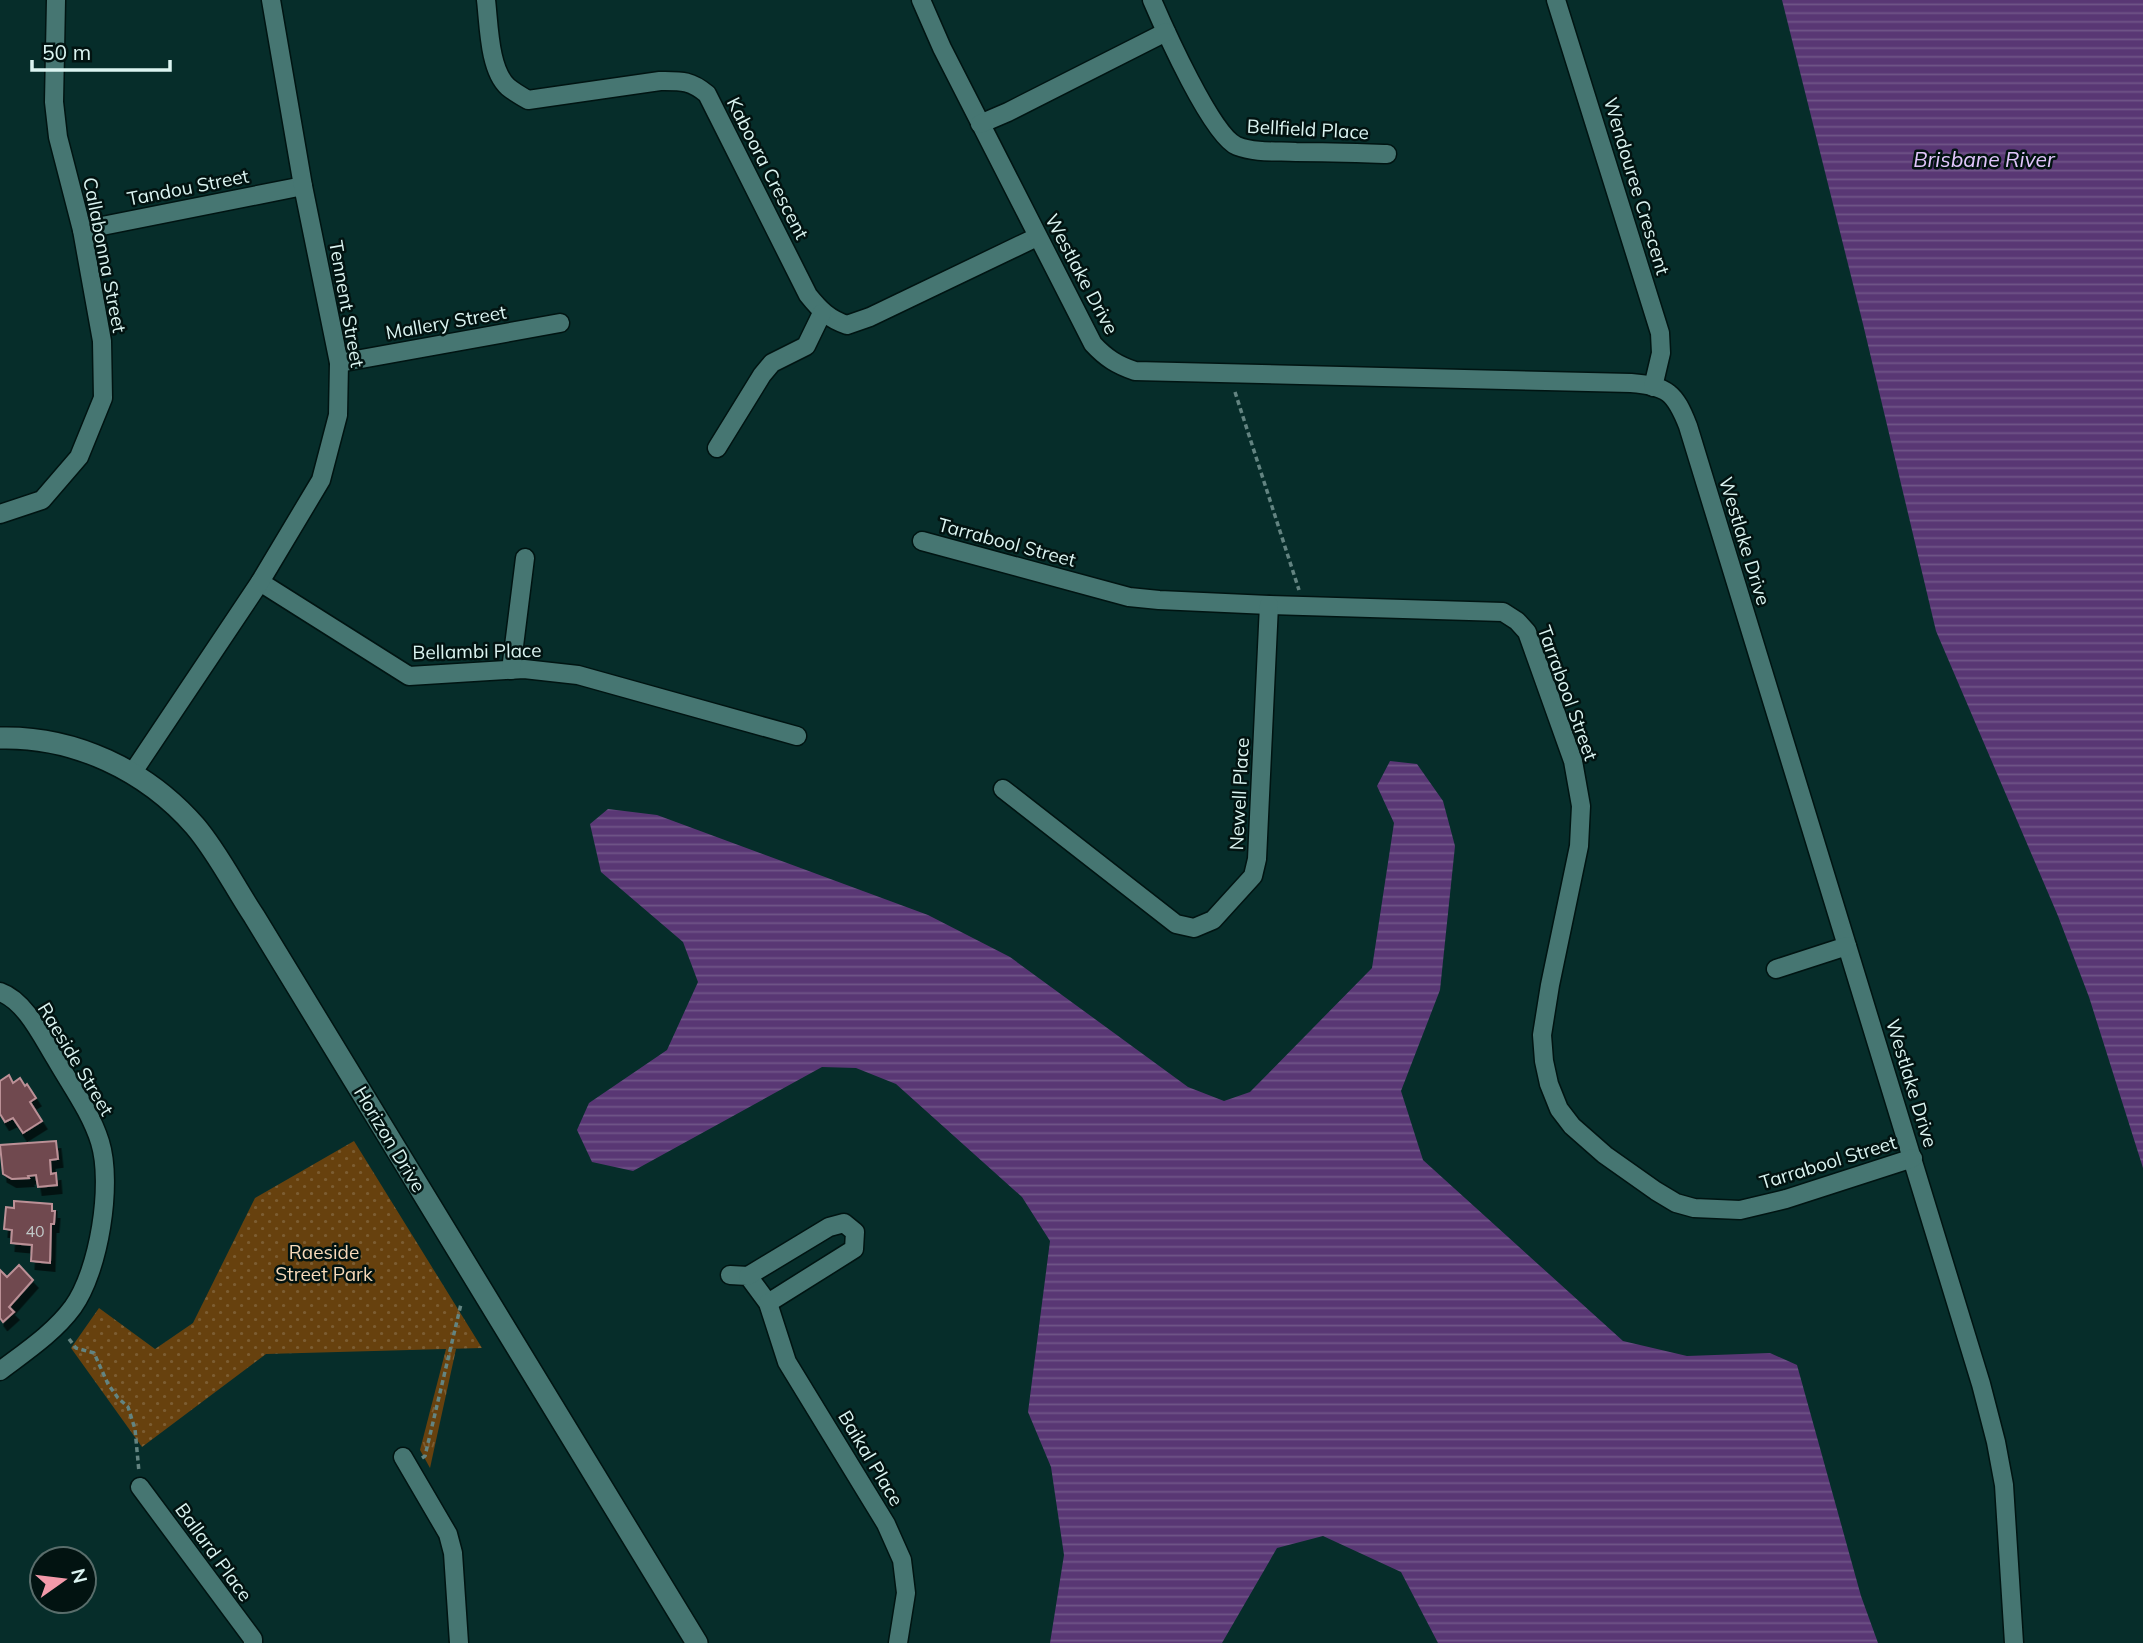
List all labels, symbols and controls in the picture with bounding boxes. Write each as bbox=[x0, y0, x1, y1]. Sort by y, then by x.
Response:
scale bar bbox=[32, 28, 170, 72]
text: 50 m bbox=[42, 39, 91, 65]
street label: Kaboora Crescent bbox=[722, 93, 814, 244]
street label: Wendouree Crescent bbox=[1599, 95, 1675, 278]
street label: Bellfield Place bbox=[1246, 114, 1370, 144]
water label: Brisbane River bbox=[1913, 146, 2056, 172]
street label: Tandou Street bbox=[125, 163, 251, 211]
street label: Callabonna Street bbox=[78, 175, 132, 335]
street label: Westlake Drive bbox=[1040, 210, 1124, 338]
street label: Tennent Street bbox=[324, 239, 370, 370]
street label: Mallery Street bbox=[384, 300, 509, 344]
street label: Westlake Drive bbox=[1714, 474, 1776, 608]
street label: Tarrabool Street bbox=[935, 512, 1079, 572]
street label: Tarrabool Street bbox=[1532, 622, 1604, 764]
street label: Bellambi Place bbox=[412, 638, 542, 664]
street label: Newell Place bbox=[1224, 737, 1254, 851]
street label: Raeside Street bbox=[33, 998, 119, 1120]
street label: Westlake Drive bbox=[1881, 1016, 1943, 1150]
street label: Horizon Drive bbox=[349, 1082, 431, 1196]
street label: Tarrabool Street bbox=[1757, 1130, 1900, 1194]
house number: 40 bbox=[25, 1221, 45, 1241]
park label: Raeside Street Park bbox=[275, 1240, 373, 1286]
street label: Baikal Place bbox=[833, 1406, 909, 1510]
street label: Ballard Place bbox=[170, 1498, 258, 1606]
north arrow bbox=[28, 1545, 98, 1615]
text: N bbox=[66, 1566, 93, 1586]

